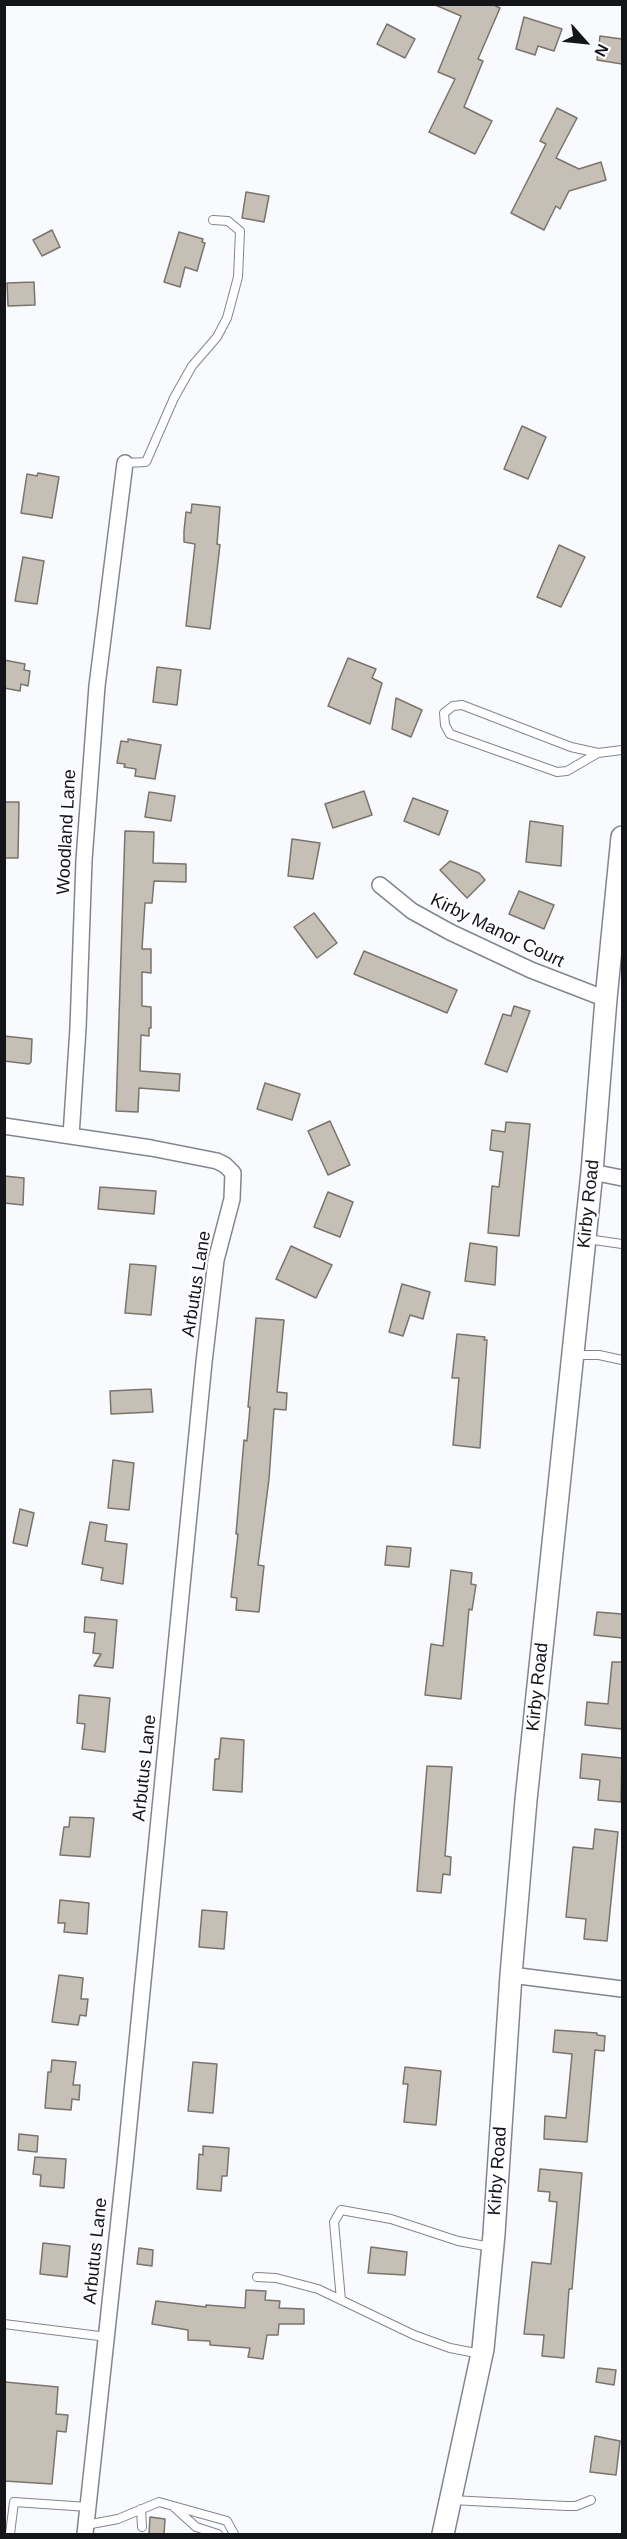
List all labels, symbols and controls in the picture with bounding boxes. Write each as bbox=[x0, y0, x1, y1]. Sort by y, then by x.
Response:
north arrow bbox=[555, 12, 615, 72]
text: N bbox=[591, 41, 612, 59]
street label: Woodland Lane bbox=[53, 769, 81, 895]
street label: Kirby Manor Court bbox=[427, 889, 567, 973]
street label: Kirby Road bbox=[574, 1159, 604, 1249]
street label: Arbutus Lane bbox=[178, 1229, 216, 1339]
street label: Kirby Road bbox=[523, 1642, 553, 1732]
street label: Arbutus Lane bbox=[129, 1714, 161, 1822]
street label: Kirby Road bbox=[484, 2126, 512, 2216]
street label: Arbutus Lane bbox=[80, 2197, 112, 2305]

